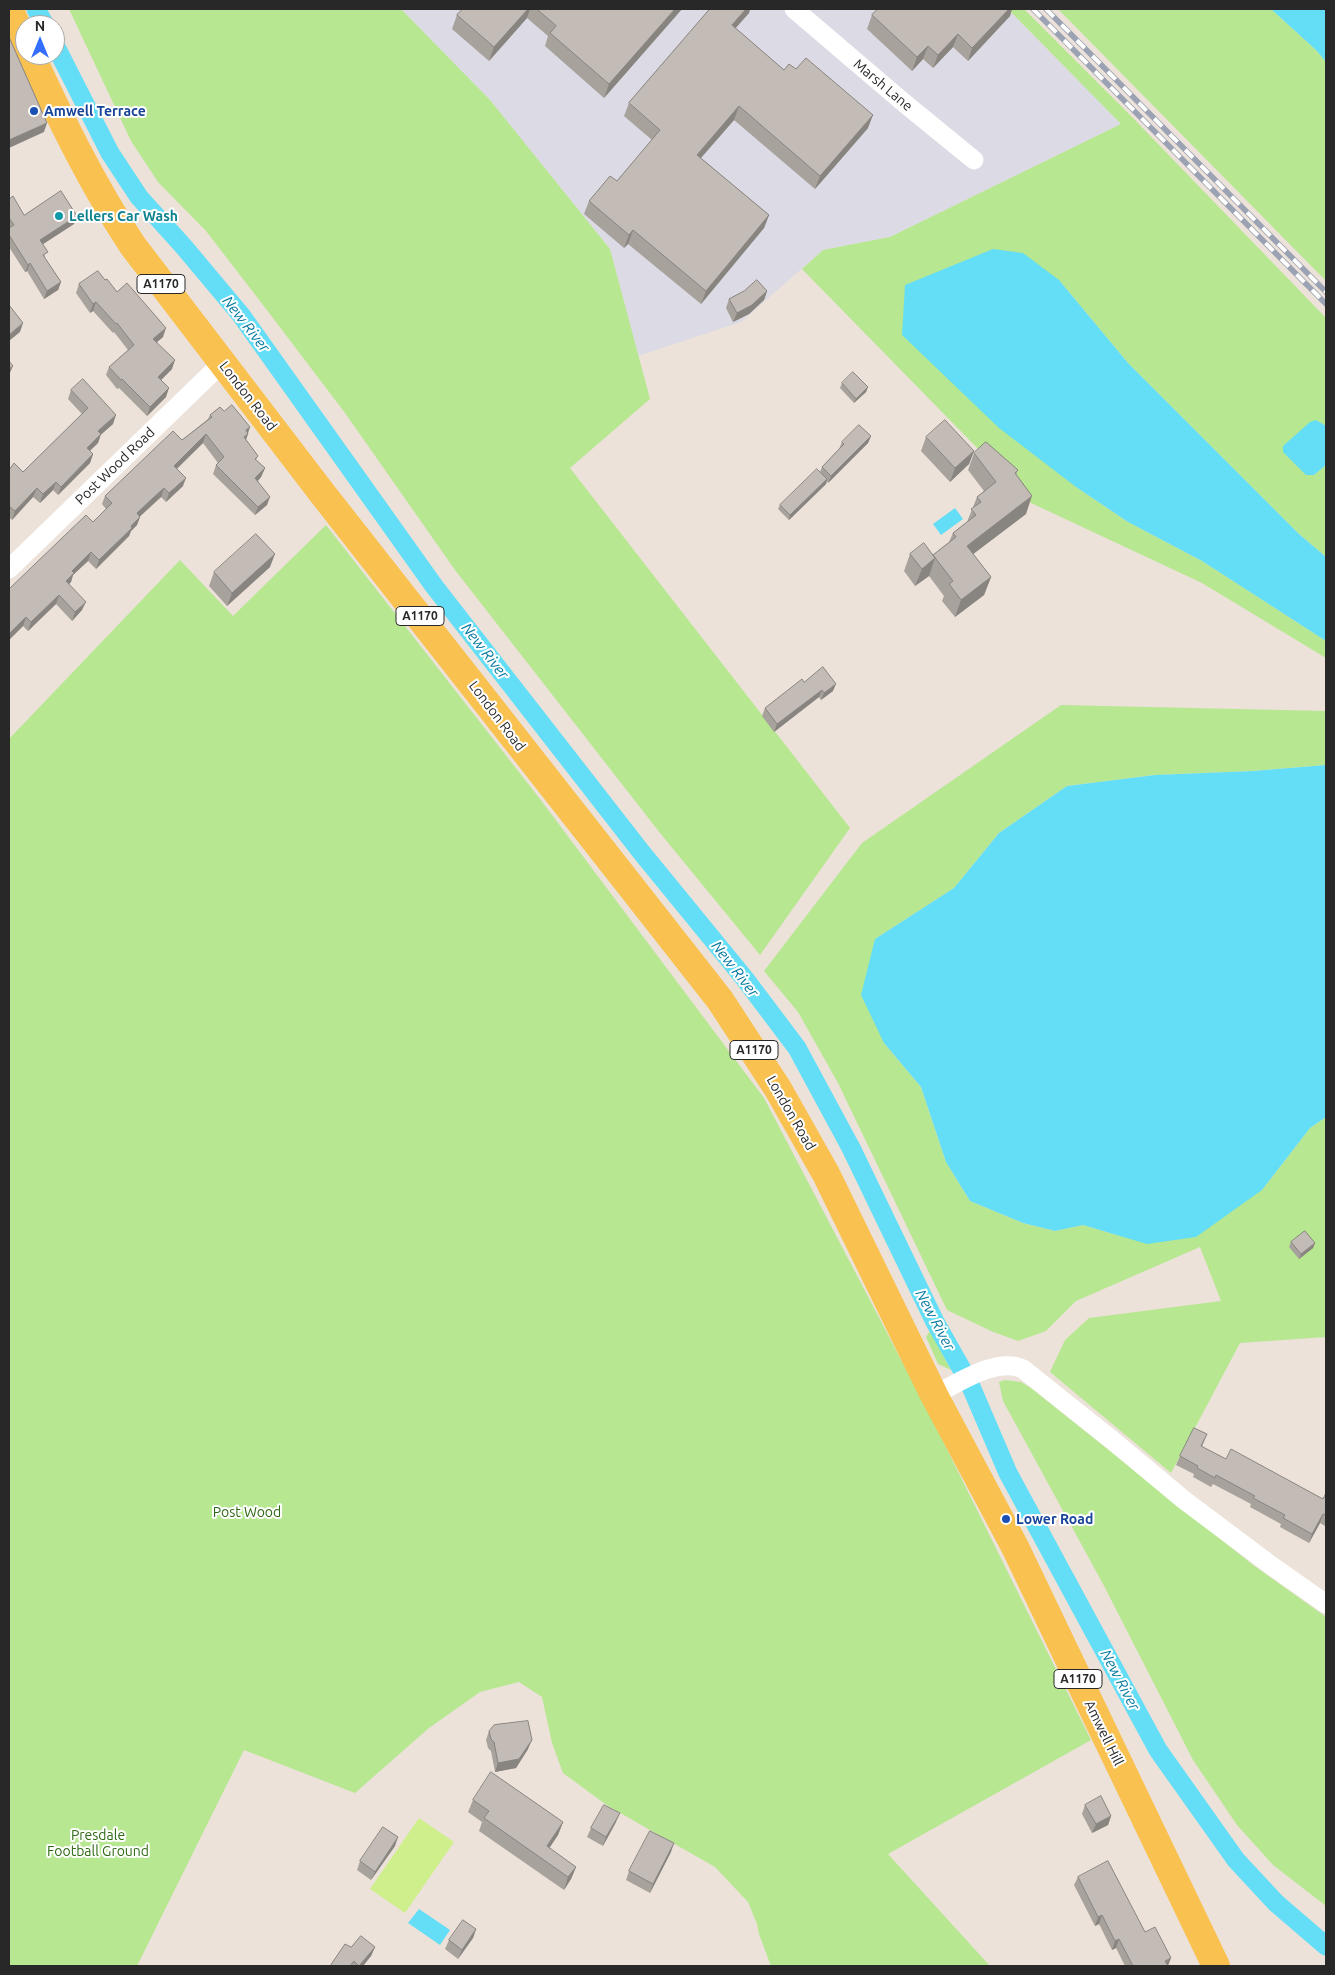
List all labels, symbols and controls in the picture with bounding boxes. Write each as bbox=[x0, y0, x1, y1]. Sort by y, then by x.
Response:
north arrow bbox=[15, 15, 65, 65]
text: N bbox=[35, 18, 45, 34]
street label: Marsh Lane bbox=[850, 55, 916, 115]
place label: Amwell Terrace bbox=[44, 103, 146, 119]
marker: Amwell Terrace bbox=[28, 105, 40, 117]
place label: Lellers Car Wash bbox=[69, 208, 178, 224]
marker: Lellers Car Wash bbox=[53, 210, 65, 222]
road number: A1170 bbox=[137, 274, 185, 294]
water label: New River bbox=[218, 292, 274, 356]
street label: London Road bbox=[216, 358, 280, 434]
street label: Post Wood Road bbox=[72, 424, 158, 508]
road number: A1170 bbox=[396, 606, 444, 626]
water label: New River bbox=[457, 619, 513, 683]
street label: London Road bbox=[465, 678, 529, 754]
water label: New River bbox=[707, 937, 763, 1001]
road number: A1170 bbox=[730, 1040, 778, 1060]
street label: London Road bbox=[763, 1073, 819, 1153]
water label: New River bbox=[911, 1286, 959, 1354]
park label: Post Wood bbox=[213, 1504, 281, 1520]
place label: Lower Road bbox=[1016, 1511, 1093, 1527]
marker: Lower Road bbox=[1000, 1513, 1012, 1525]
water label: New River bbox=[1096, 1646, 1144, 1714]
road number: A1170 bbox=[1054, 1670, 1102, 1688]
street label: Amwell Hill bbox=[1081, 1698, 1127, 1768]
park label: Presdale Football Ground bbox=[47, 1827, 149, 1860]

